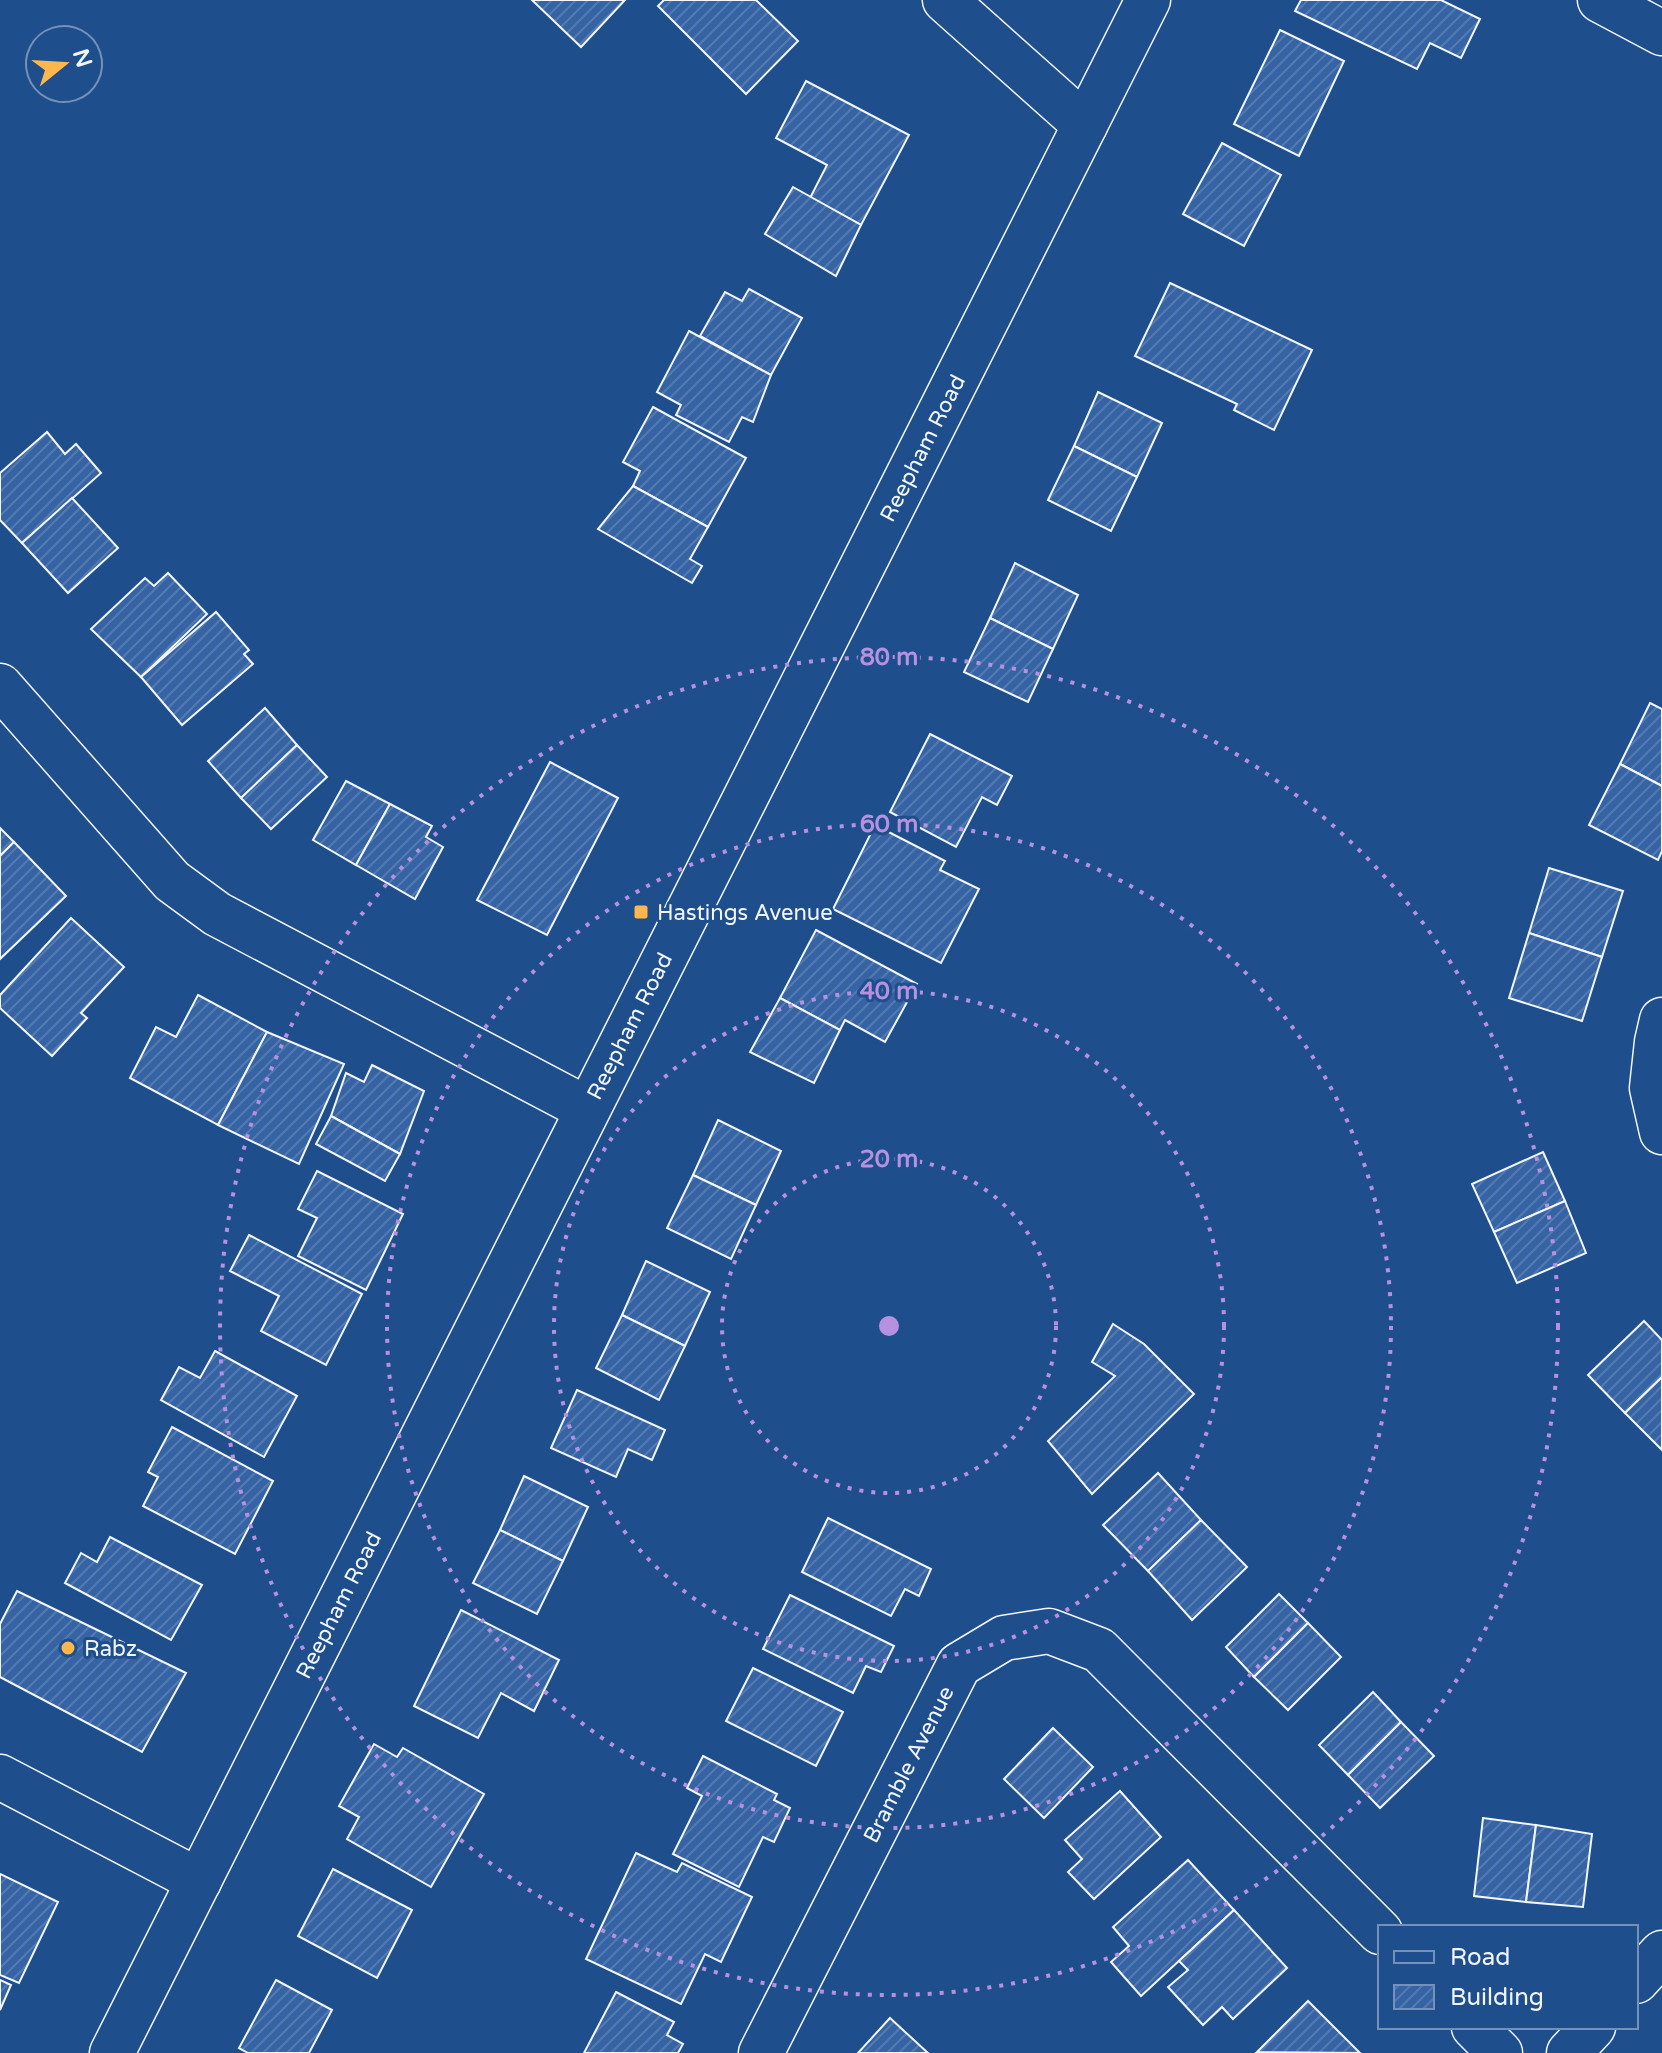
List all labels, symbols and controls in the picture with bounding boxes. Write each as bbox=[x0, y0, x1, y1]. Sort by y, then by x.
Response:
north arrow bbox=[24, 24, 104, 104]
text: N bbox=[67, 46, 97, 71]
street label: Reepham Road bbox=[875, 371, 971, 526]
text: 80 m bbox=[860, 643, 918, 672]
text: 60 m bbox=[860, 810, 918, 839]
place label: Hastings Avenue bbox=[657, 900, 833, 926]
marker: Hastings Avenue bbox=[632, 903, 650, 921]
street label: Reepham Road bbox=[582, 949, 678, 1104]
text: 40 m bbox=[860, 977, 918, 1006]
text: 20 m bbox=[860, 1145, 918, 1174]
centre of rings bbox=[875, 1312, 903, 1340]
street label: Reepham Road bbox=[291, 1528, 387, 1683]
place label: Rabz bbox=[84, 1636, 137, 1662]
marker: Rabz bbox=[59, 1639, 77, 1657]
street label: Bramble Avenue bbox=[858, 1682, 960, 1847]
legend bbox=[1378, 1925, 1638, 2029]
text: Road bbox=[1450, 1943, 1510, 1972]
text: Building bbox=[1450, 1983, 1544, 2012]

